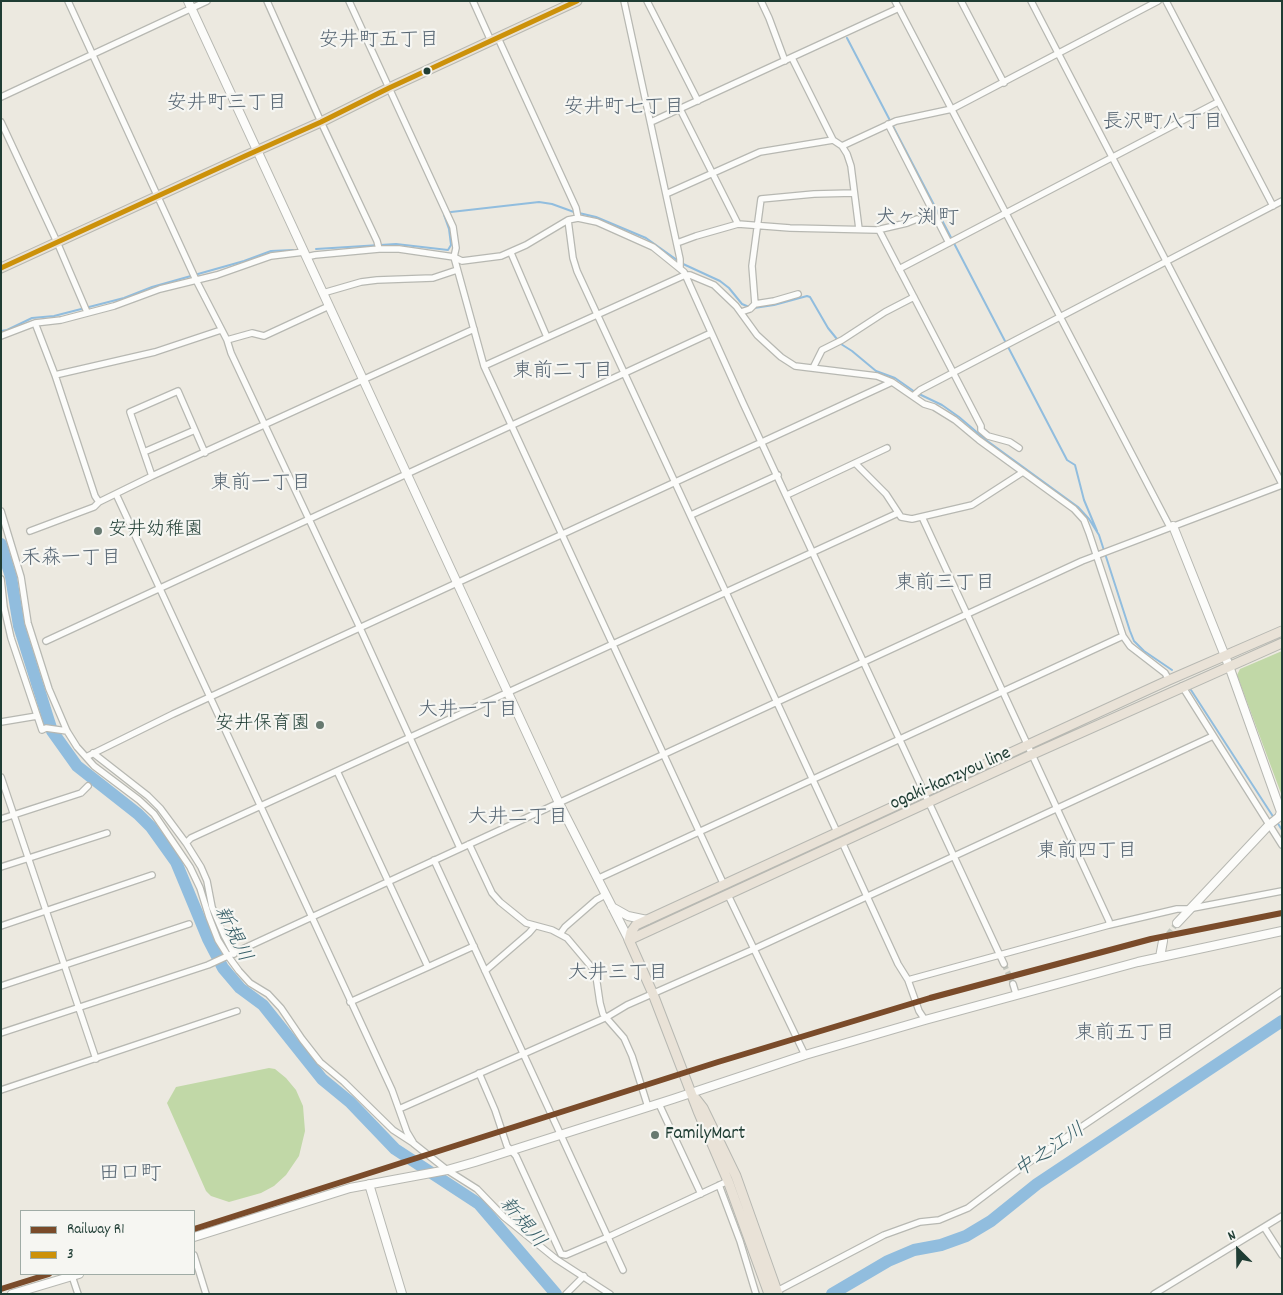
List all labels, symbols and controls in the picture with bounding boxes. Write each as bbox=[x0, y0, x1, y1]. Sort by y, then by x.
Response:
district label: 安井町五丁目 bbox=[319, 30, 439, 54]
unlabelled marker bbox=[422, 66, 432, 76]
district label: 安井町三丁目 bbox=[167, 93, 287, 117]
district label: 安井町七丁目 bbox=[564, 97, 684, 121]
district label: 長沢町八丁目 bbox=[1103, 112, 1223, 136]
district label: 犬ヶ渕町 bbox=[875, 207, 959, 233]
district label: 東前二丁目 bbox=[513, 361, 613, 385]
district label: 東前一丁目 bbox=[211, 473, 311, 497]
place label: 安井幼稚園 bbox=[108, 520, 203, 542]
marker: 安井幼稚園 bbox=[92, 525, 104, 537]
district label: 禾森一丁目 bbox=[21, 548, 121, 572]
district label: 東前三丁目 bbox=[895, 573, 995, 597]
district label: 大井一丁目 bbox=[418, 700, 518, 724]
place label: 安井保育園 bbox=[215, 714, 310, 736]
marker: 安井保育園 bbox=[314, 719, 326, 731]
street label: ogaki-kanzyou line bbox=[887, 743, 1015, 817]
district label: 大井二丁目 bbox=[468, 807, 568, 831]
district label: 東前四丁目 bbox=[1037, 841, 1137, 865]
water label: 新規川 bbox=[207, 903, 255, 967]
district label: 大井三丁目 bbox=[568, 963, 668, 987]
district label: 東前五丁目 bbox=[1075, 1023, 1175, 1047]
water label: 中之江川 bbox=[1011, 1120, 1091, 1184]
place label: FamilyMart bbox=[665, 1124, 745, 1146]
marker: FamilyMart bbox=[649, 1129, 661, 1141]
district label: 田口町 bbox=[99, 1163, 161, 1189]
water label: 新規川 bbox=[493, 1193, 549, 1255]
legend bbox=[20, 1210, 195, 1275]
text: Railway R1 bbox=[67, 1219, 124, 1241]
north arrow bbox=[1213, 1225, 1263, 1275]
text: N bbox=[1225, 1226, 1239, 1247]
text: 3 bbox=[67, 1244, 74, 1266]

